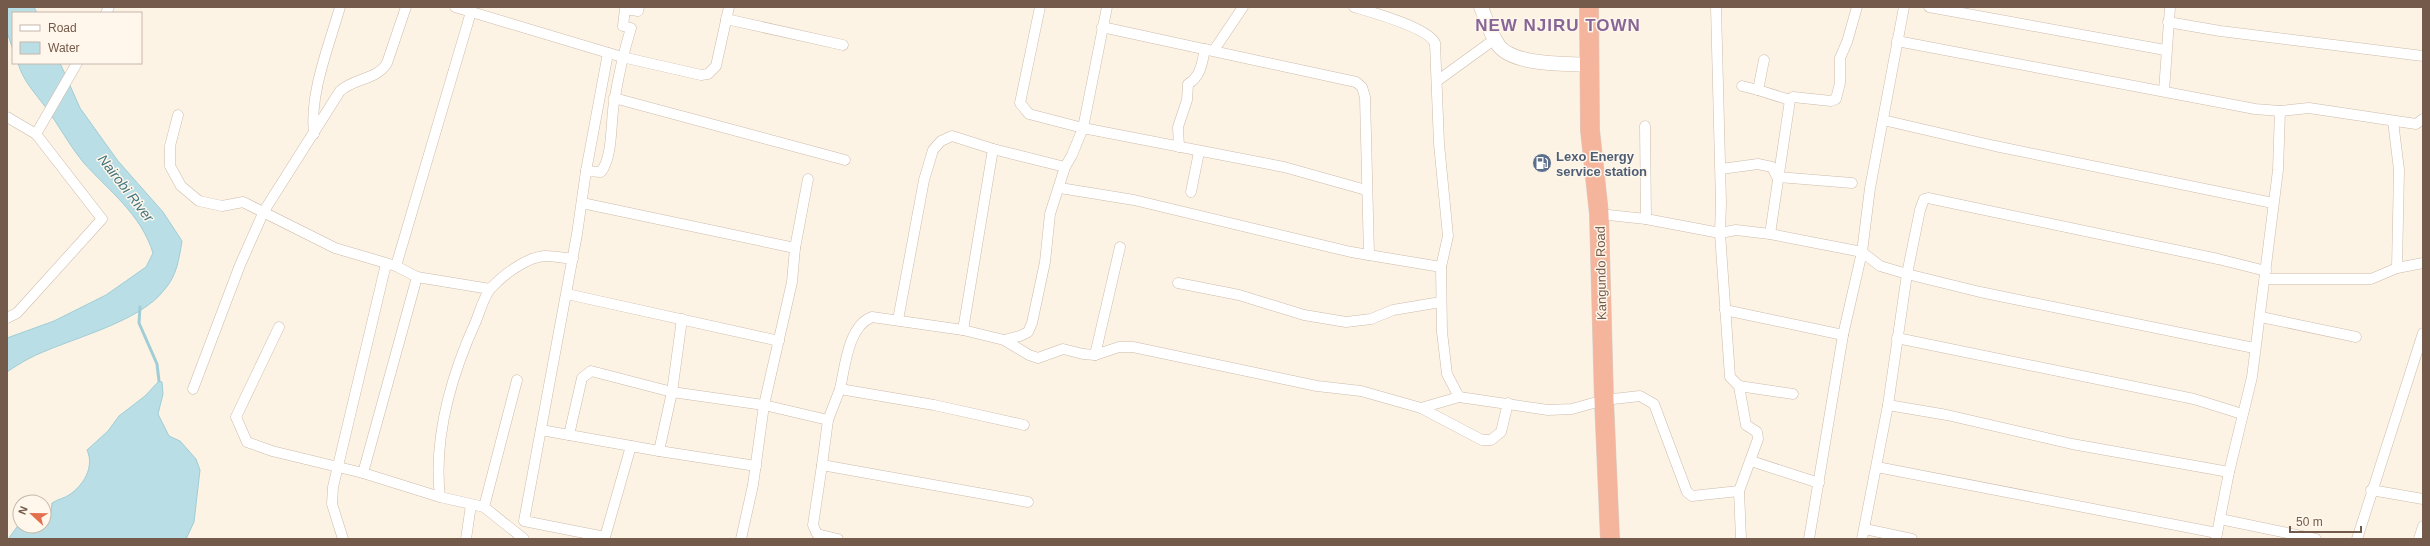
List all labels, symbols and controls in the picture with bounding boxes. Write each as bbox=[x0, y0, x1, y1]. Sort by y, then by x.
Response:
legend bbox=[12, 12, 142, 64]
district label: NEW NJIRU TOWN bbox=[1475, 16, 1641, 35]
text: Road bbox=[48, 21, 77, 35]
text: Water bbox=[48, 41, 80, 55]
place label: Lexo Energy service station bbox=[1556, 149, 1647, 179]
water label: Nairobi River bbox=[95, 151, 158, 226]
fuel station icon: Lexo Energy service station bbox=[1531, 152, 1553, 174]
street label: Kangundo Road bbox=[1593, 226, 1609, 320]
north arrow bbox=[12, 494, 52, 534]
text: N bbox=[16, 504, 30, 516]
scale bar bbox=[2290, 508, 2361, 534]
text: 50 m bbox=[2296, 515, 2323, 529]

